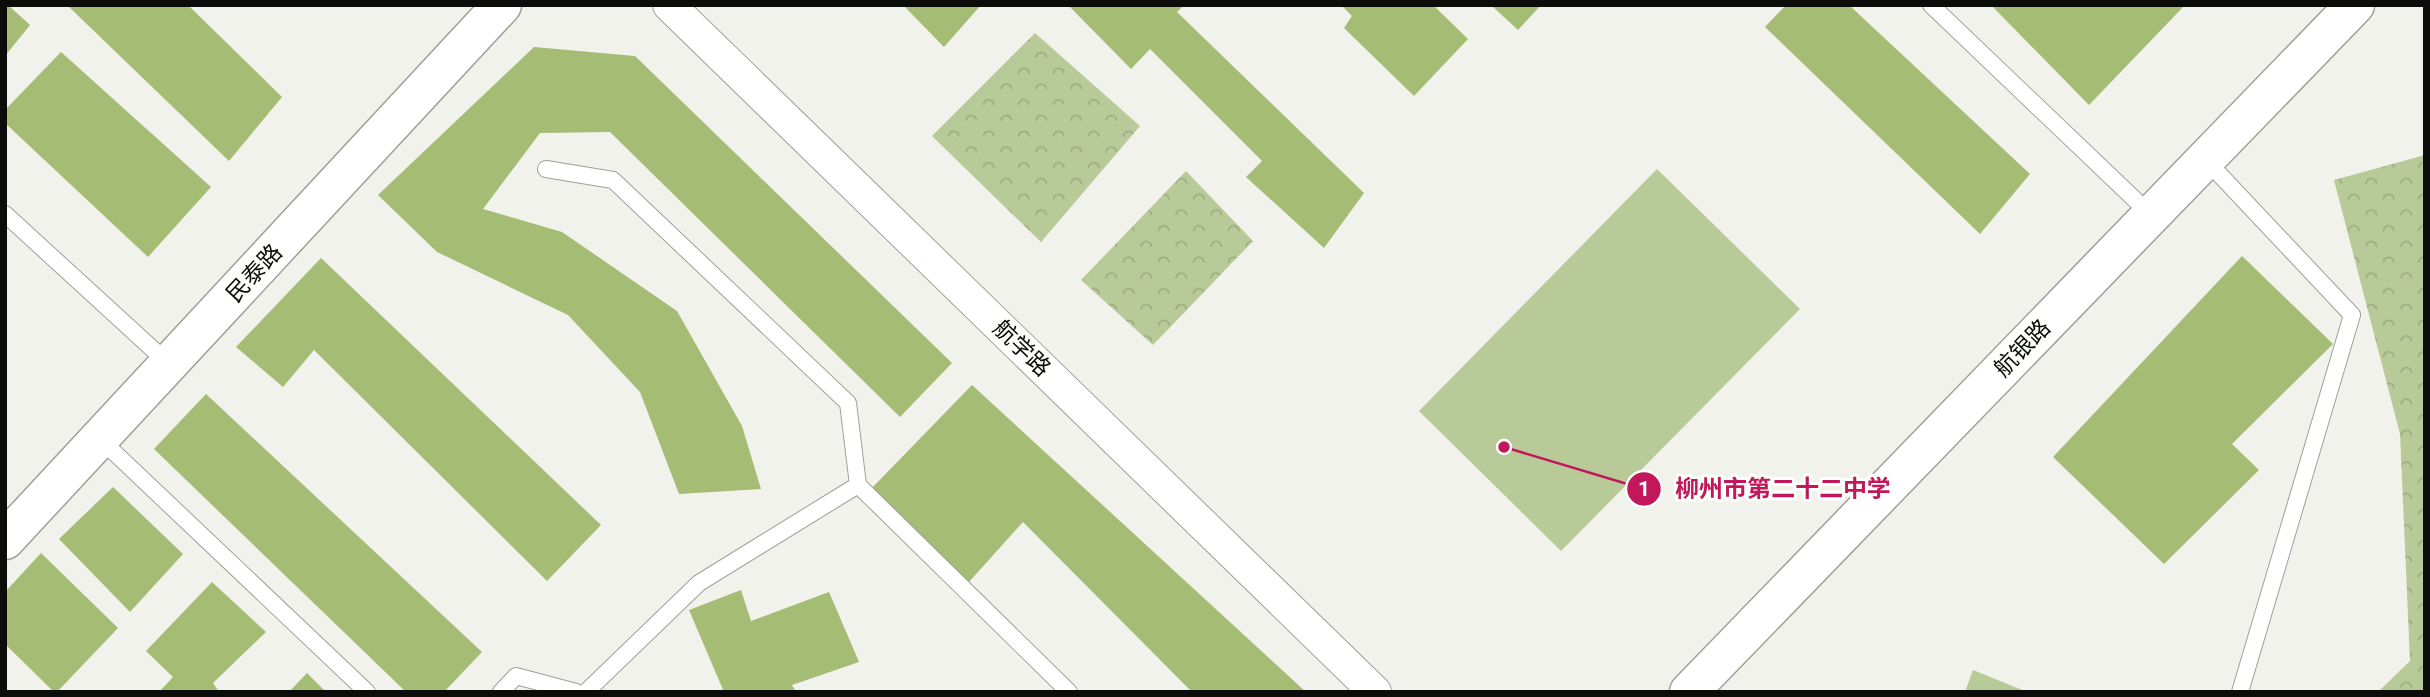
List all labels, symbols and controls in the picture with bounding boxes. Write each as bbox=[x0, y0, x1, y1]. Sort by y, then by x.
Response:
street label: 民泰路 bbox=[221, 239, 288, 308]
street label: 航银路 bbox=[1989, 314, 2056, 383]
street label: 航学路 bbox=[987, 315, 1056, 382]
callout: 柳州市第二十二中学 bbox=[1626, 466, 1905, 511]
text: 柳州市第二十二中学 bbox=[1675, 475, 1891, 503]
text: 1 bbox=[1638, 477, 1650, 501]

